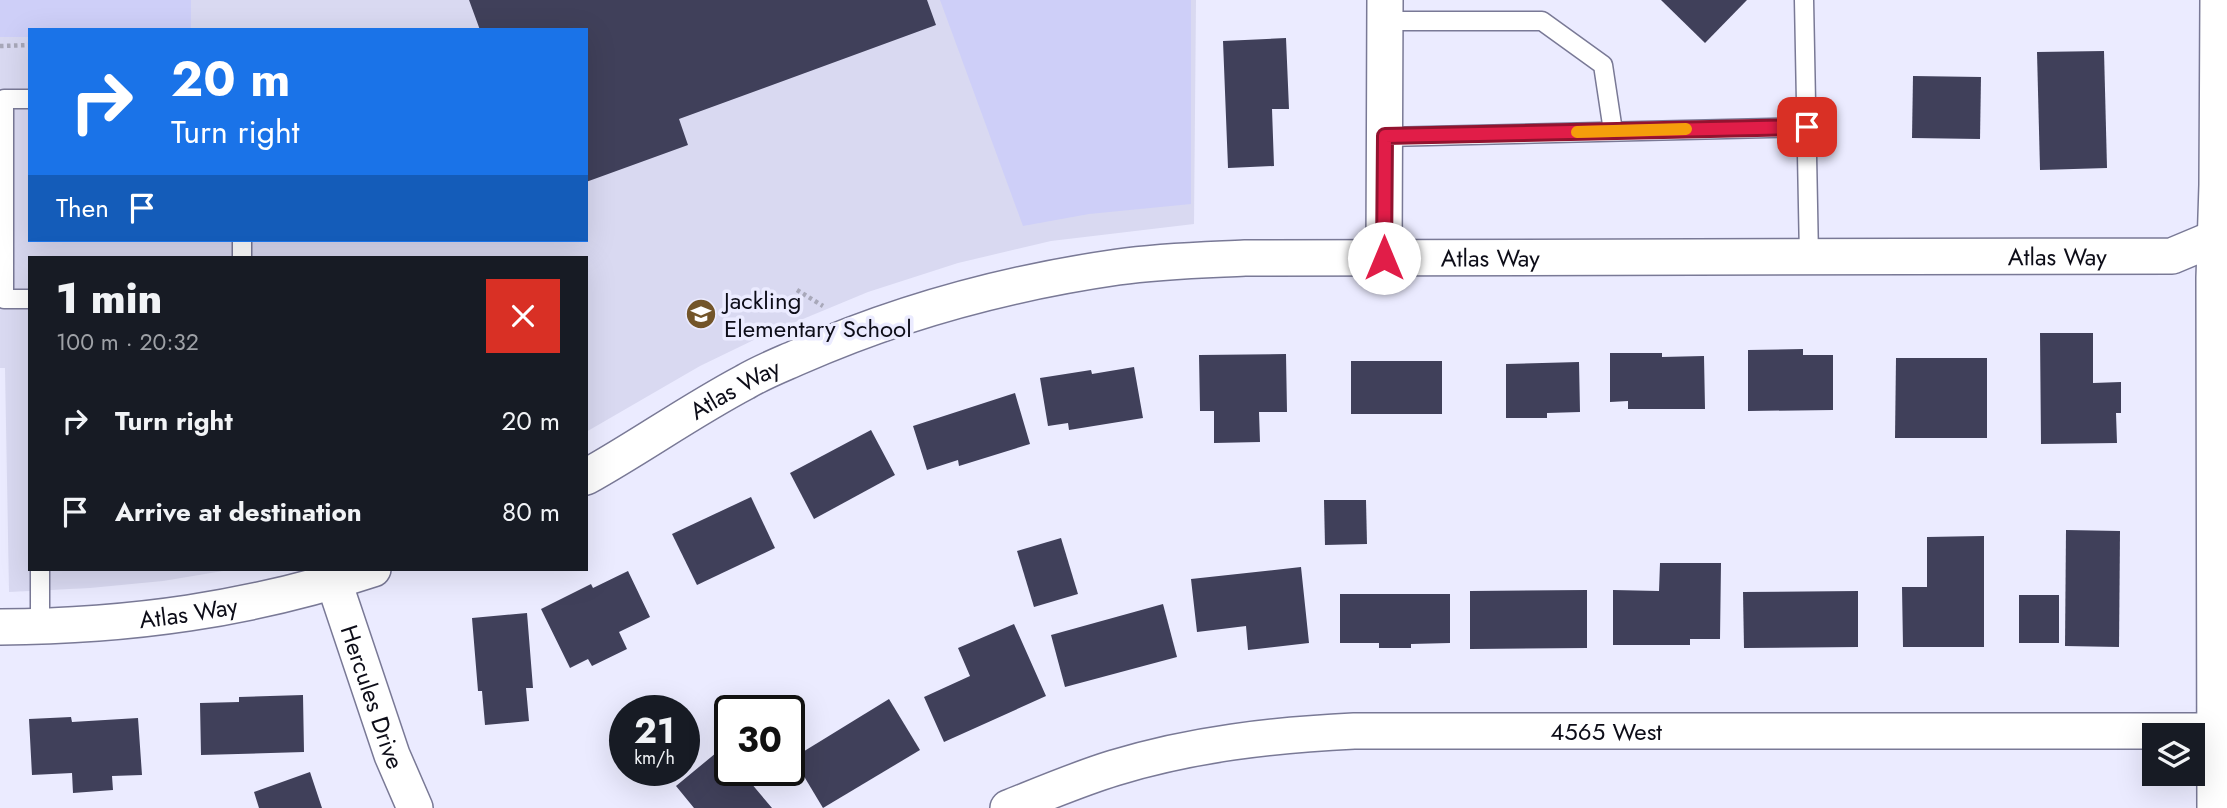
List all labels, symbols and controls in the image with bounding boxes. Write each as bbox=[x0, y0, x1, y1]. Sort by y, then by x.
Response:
text: 20 m bbox=[171, 44, 290, 114]
icon: right bbox=[56, 56, 147, 147]
pin bbox=[1777, 97, 1837, 157]
icon: arrive bbox=[1788, 108, 1826, 146]
text: Turn right bbox=[171, 109, 300, 155]
text: Then bbox=[56, 189, 109, 227]
icon: arrive bbox=[123, 189, 161, 227]
position arrow bbox=[1347, 221, 1421, 295]
street label: Atlas Way bbox=[2008, 239, 2107, 274]
street label: Atlas Way bbox=[1441, 240, 1540, 275]
text: 1 min bbox=[56, 268, 162, 329]
button: close bbox=[486, 279, 560, 353]
place label: Jackling Elementary School bbox=[721, 283, 912, 346]
school or university icon: Jackling Elementary School bbox=[684, 297, 718, 331]
text: 100 m · 20:32 bbox=[56, 325, 199, 359]
street label: Atlas Way bbox=[682, 349, 786, 428]
icon: right bbox=[56, 402, 94, 440]
text: Turn right bbox=[115, 402, 233, 440]
text: 20 m bbox=[502, 402, 560, 440]
icon: arrive bbox=[56, 493, 94, 531]
text: Arrive at destination bbox=[115, 493, 362, 531]
text: 80 m bbox=[502, 493, 560, 531]
street label: Atlas Way bbox=[137, 587, 241, 637]
street label: Hercules Drive bbox=[332, 620, 413, 774]
speed limit sign: 30 bbox=[714, 695, 805, 786]
text: 21 bbox=[634, 706, 675, 756]
street label: 4565 West bbox=[1550, 714, 1662, 749]
map controls bbox=[2142, 723, 2205, 786]
button: layers bbox=[2142, 723, 2205, 786]
text: km/h bbox=[634, 745, 675, 771]

